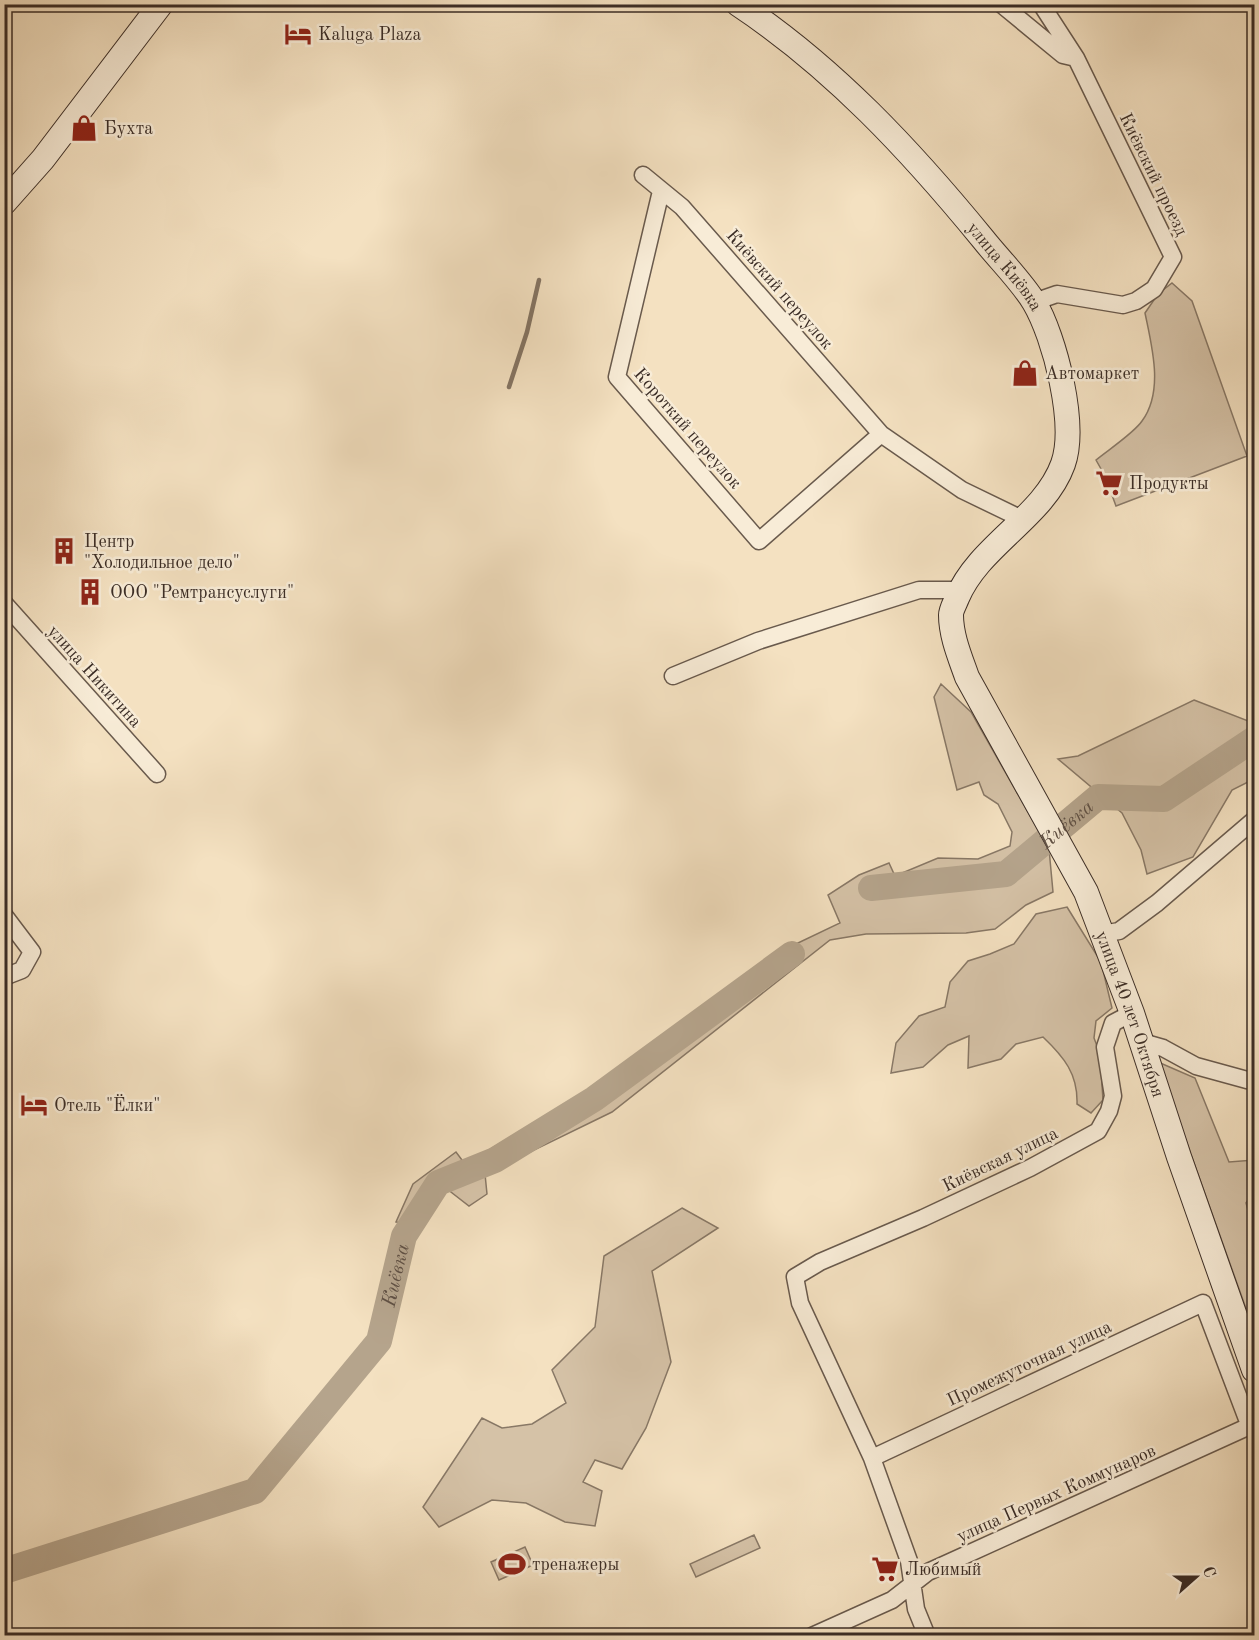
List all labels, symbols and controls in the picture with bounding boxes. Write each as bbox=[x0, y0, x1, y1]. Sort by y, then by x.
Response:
hotel icon: Kaluga Plaza bbox=[283, 19, 313, 49]
place label: Kaluga Plaza bbox=[318, 26, 422, 44]
street label: Киёвский проезд bbox=[1116, 110, 1191, 239]
shop icon: Бухта bbox=[69, 113, 99, 143]
place label: Бухта bbox=[104, 120, 153, 138]
street label: улица Киёвка bbox=[963, 219, 1045, 314]
street label: Киёвский переулок bbox=[722, 226, 836, 353]
shop icon: Автомаркет bbox=[1010, 358, 1040, 388]
street label: Короткий переулок bbox=[630, 365, 744, 493]
place label: Автомаркет bbox=[1045, 365, 1139, 383]
supermarket icon: Продукты bbox=[1094, 468, 1124, 498]
place label: Продукты bbox=[1129, 475, 1209, 493]
place label: Центр "Холодильное дело" bbox=[84, 533, 240, 572]
building icon: Центр "Холодильное дело" bbox=[49, 536, 79, 566]
building icon: ООО "Ремтрансуслуги" bbox=[75, 577, 105, 607]
place label: ООО "Ремтрансуслуги" bbox=[110, 584, 294, 602]
street label: улица Никитина bbox=[44, 622, 145, 731]
water label: Киёвка bbox=[1036, 797, 1098, 854]
street label: улица 40 лет Октября bbox=[1092, 929, 1167, 1100]
hotel icon: Отель "Ёлки" bbox=[19, 1090, 49, 1120]
place label: Отель "Ёлки" bbox=[54, 1094, 160, 1115]
street label: Киёвская улица bbox=[940, 1124, 1061, 1196]
water label: Киёвка bbox=[379, 1242, 414, 1310]
street label: Промежуточная улица bbox=[944, 1318, 1115, 1410]
street label: улица Первых Коммунаров bbox=[954, 1442, 1159, 1546]
north arrow bbox=[1166, 1547, 1226, 1607]
sports icon: тренажеры bbox=[497, 1549, 527, 1579]
supermarket icon: Любимый bbox=[870, 1554, 900, 1584]
place label: тренажеры bbox=[532, 1556, 619, 1574]
place label: Любимый bbox=[905, 1561, 982, 1579]
text: С bbox=[1199, 1565, 1217, 1580]

